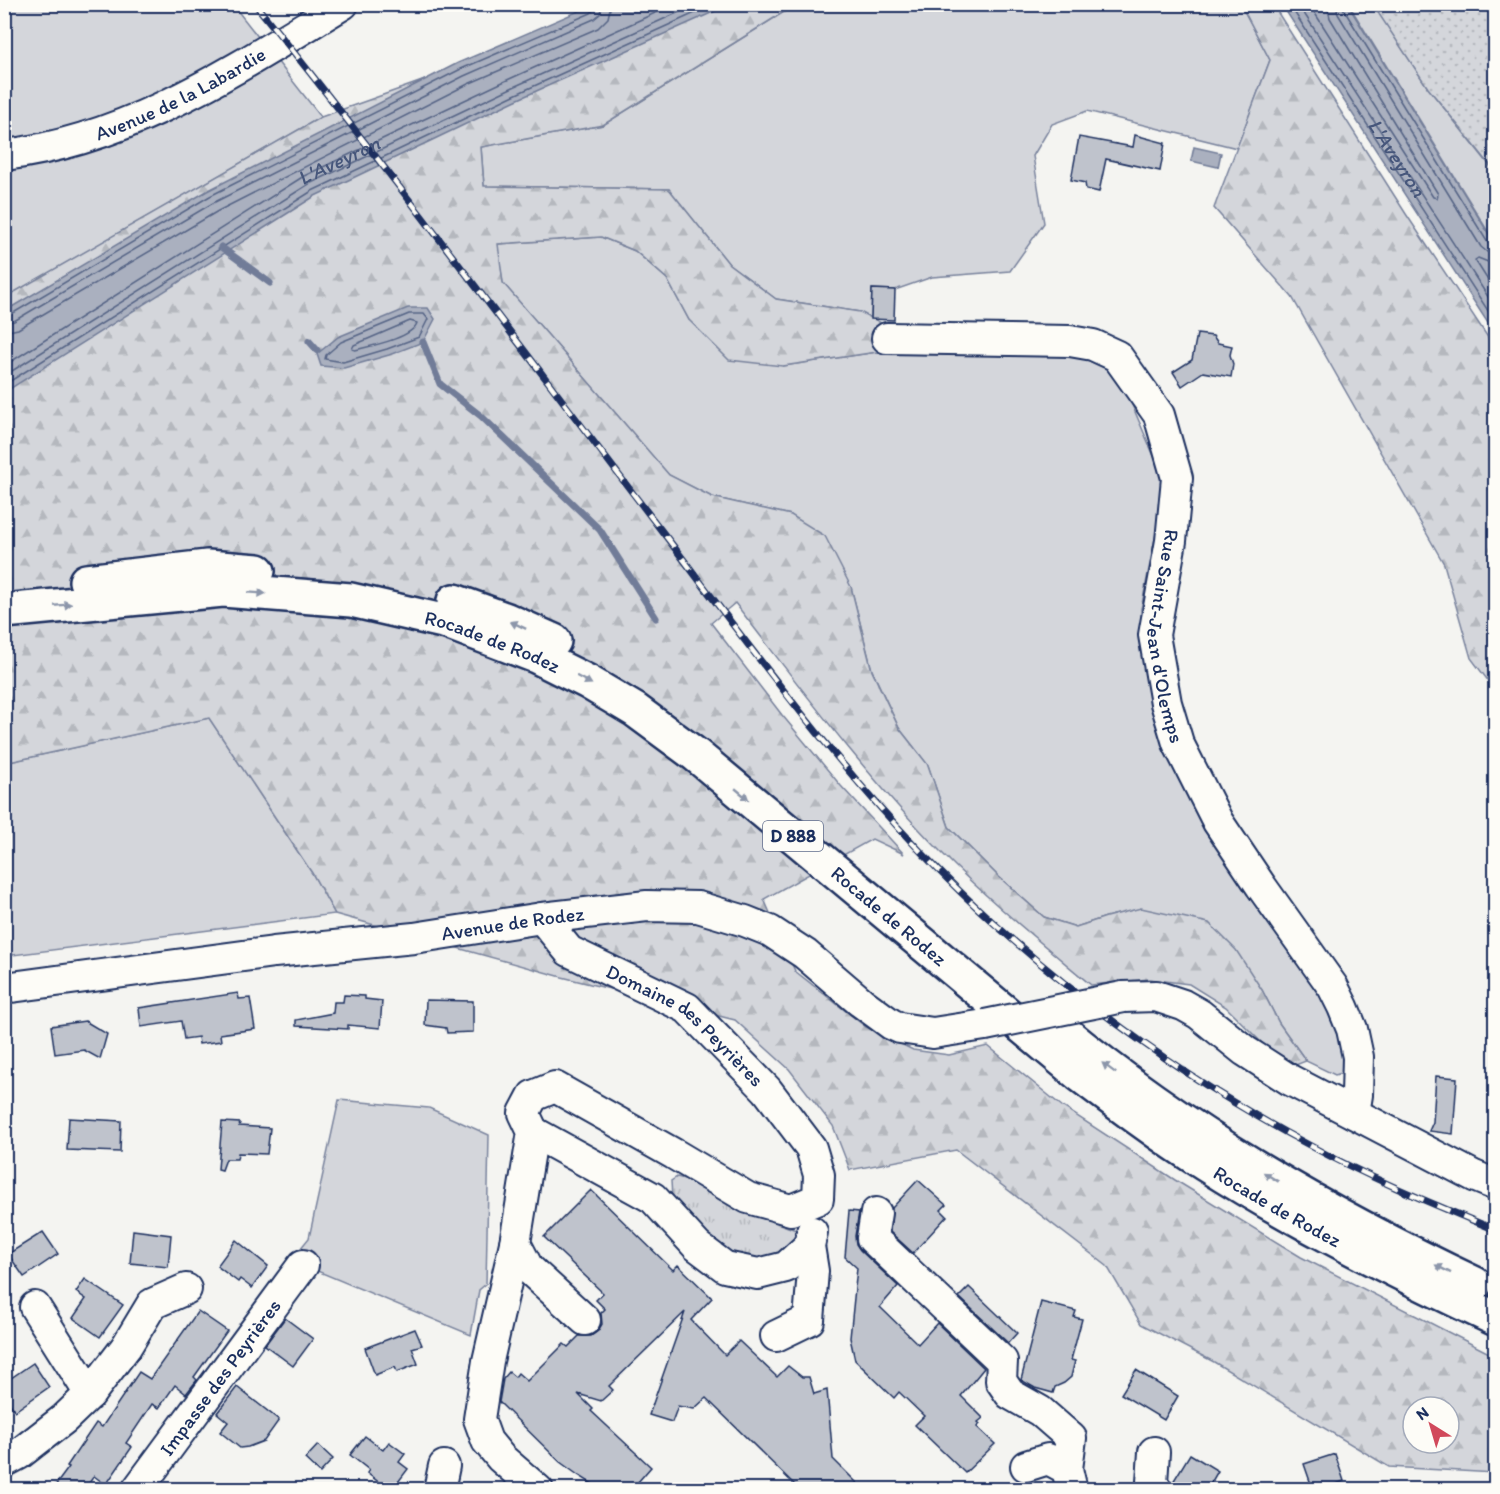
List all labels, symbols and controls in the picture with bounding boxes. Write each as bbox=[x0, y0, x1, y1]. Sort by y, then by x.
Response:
street label: Avenue de la Labardie bbox=[92, 42, 270, 145]
water label: L'Aveyron bbox=[1363, 114, 1432, 201]
water label: L'Aveyron bbox=[292, 130, 384, 190]
street label: Rue Saint-Jean d'Olemps bbox=[1142, 528, 1189, 746]
one-way arrow bbox=[247, 588, 266, 598]
one-way arrow bbox=[53, 600, 72, 610]
street label: Rocade de Rodez bbox=[422, 605, 564, 678]
one-way arrow bbox=[510, 621, 527, 630]
one-way arrow bbox=[575, 675, 593, 685]
one-way arrow bbox=[734, 787, 750, 800]
road number: D 888 bbox=[763, 821, 823, 851]
street label: Rocade de Rodez bbox=[826, 861, 952, 971]
street label: Avenue de Rodez bbox=[440, 901, 585, 946]
street label: Domaine des Peyrières bbox=[602, 959, 769, 1092]
one-way arrow bbox=[1102, 1062, 1118, 1074]
street label: Rocade de Rodez bbox=[1209, 1160, 1345, 1252]
one-way arrow bbox=[1263, 1171, 1279, 1182]
one-way arrow bbox=[1434, 1264, 1451, 1274]
street label: Impasse des Peyrières bbox=[154, 1294, 286, 1460]
north arrow bbox=[1401, 1395, 1461, 1455]
text: N bbox=[1412, 1403, 1432, 1424]

